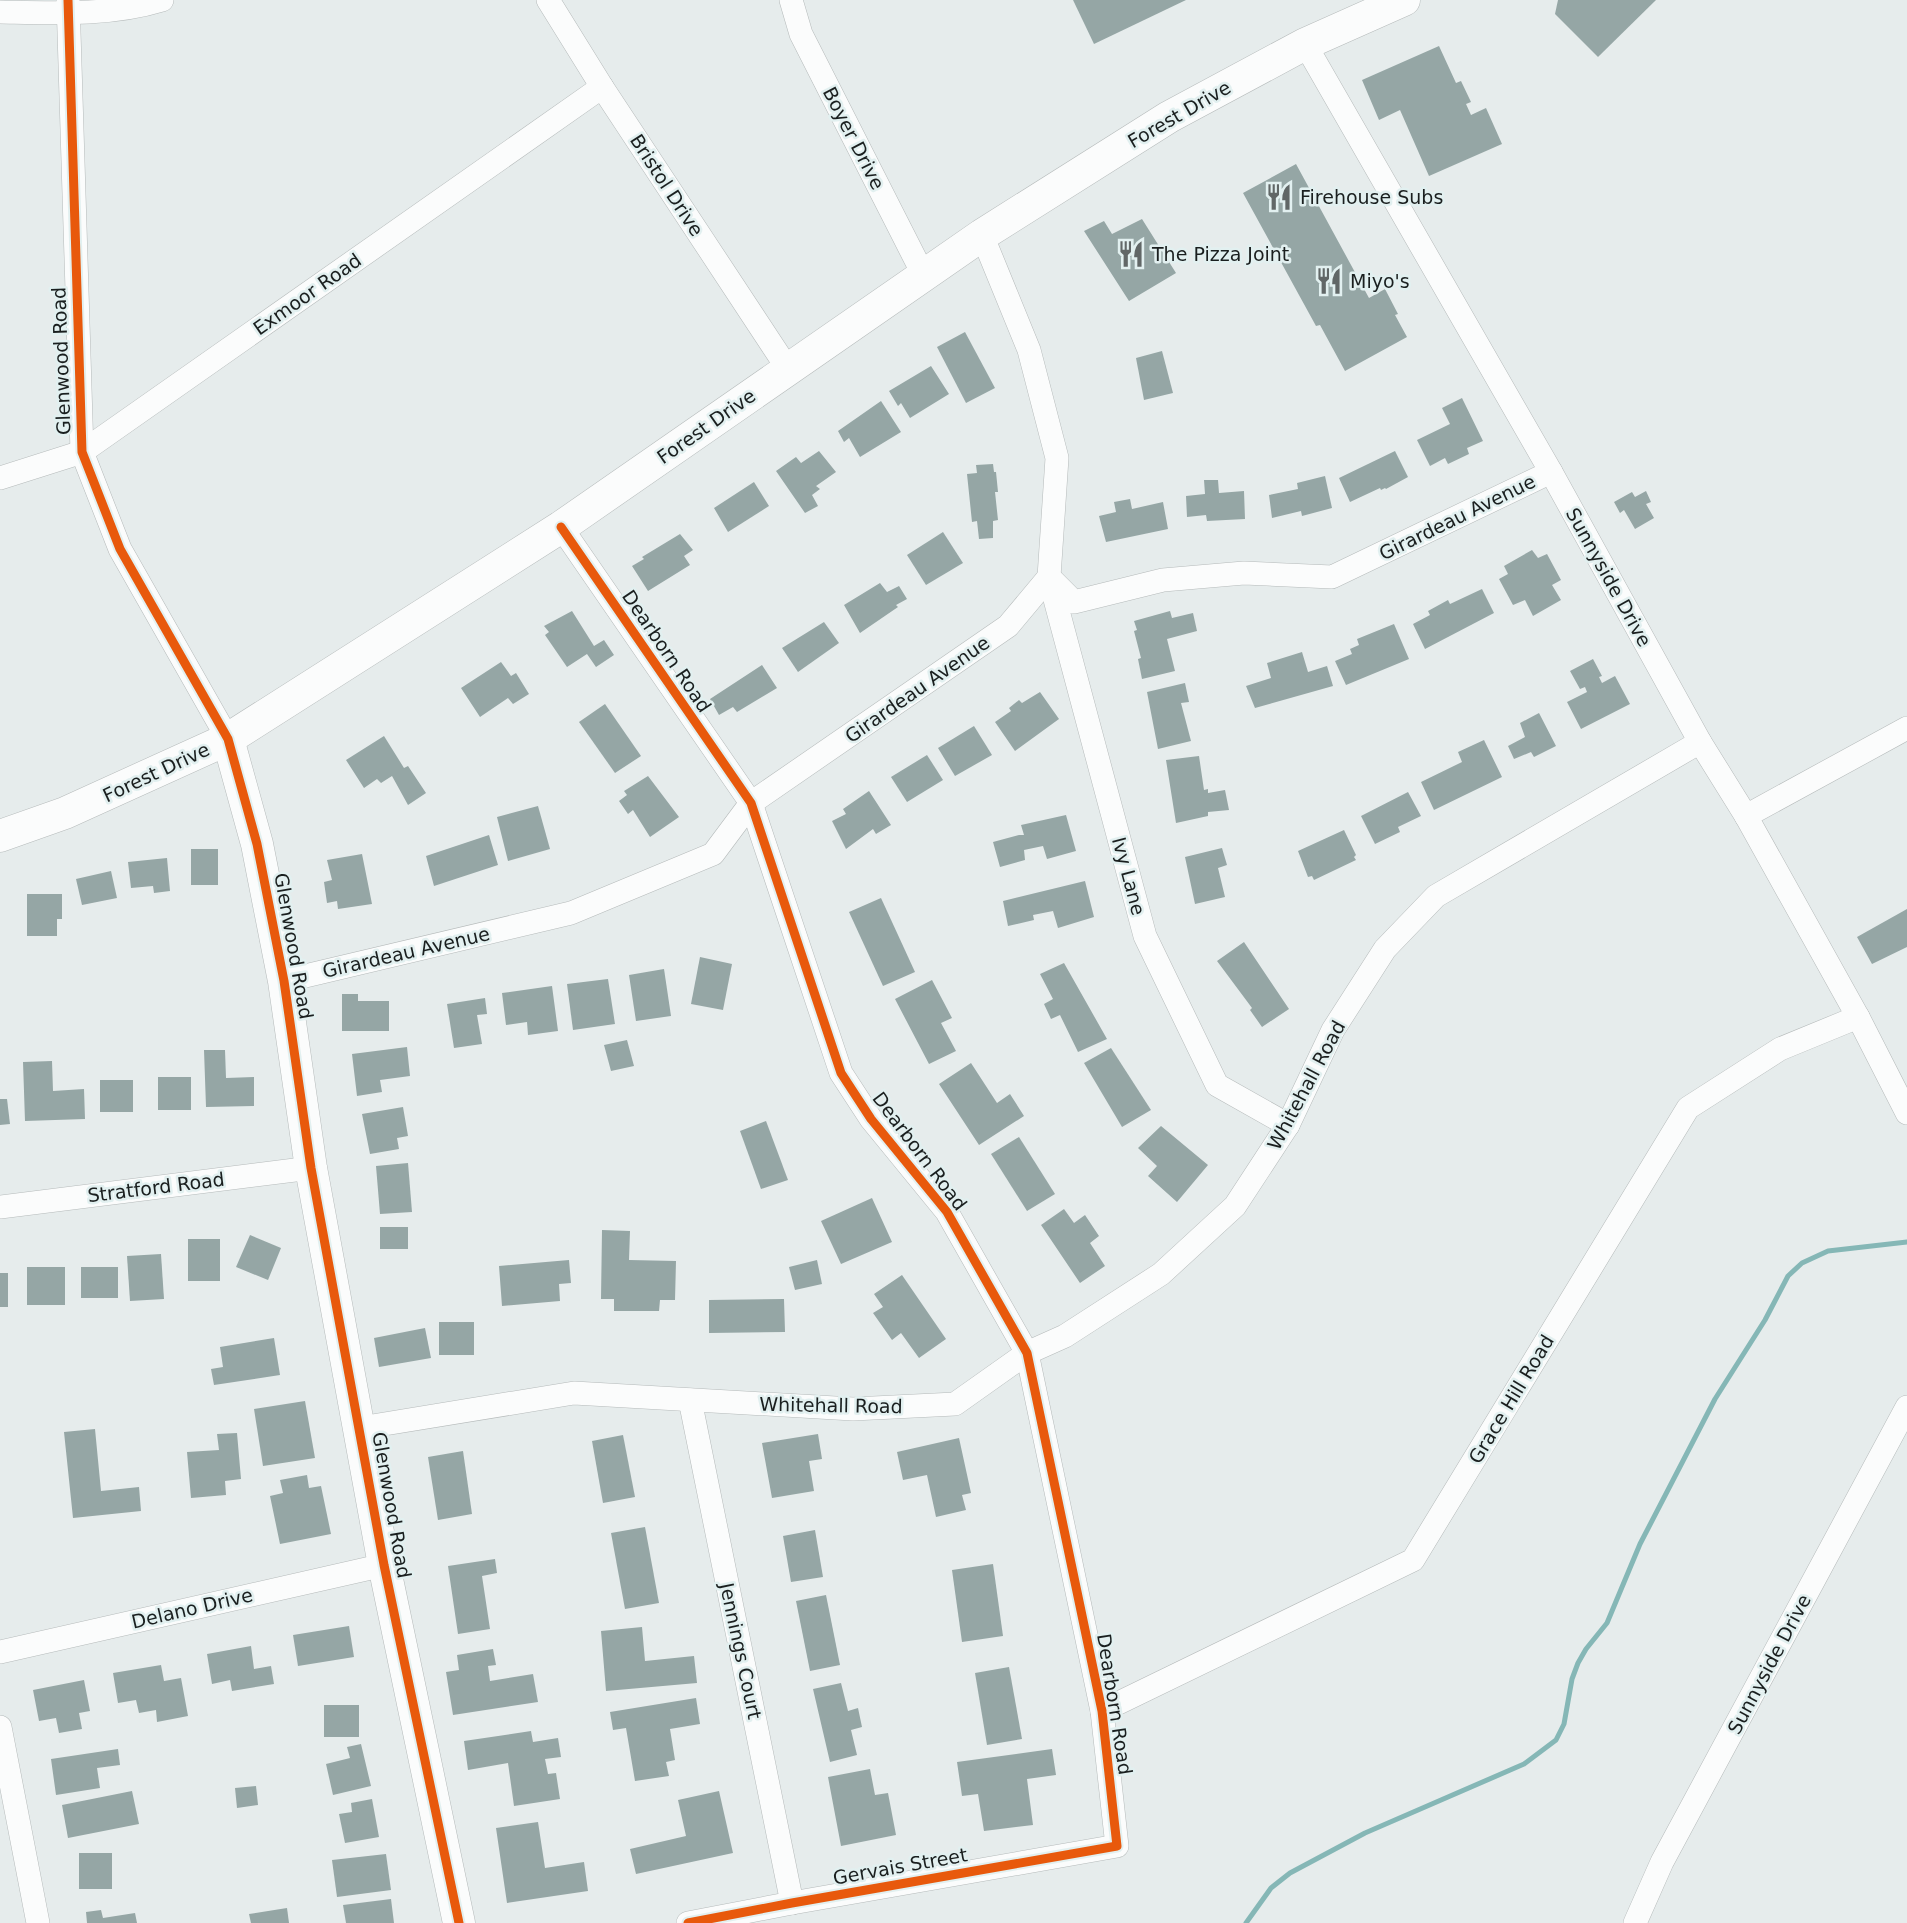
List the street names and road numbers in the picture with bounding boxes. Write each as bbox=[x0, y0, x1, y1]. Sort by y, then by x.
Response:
street label: Forest Drive bbox=[1124, 76, 1234, 152]
street label: Boyer Drive bbox=[819, 83, 889, 193]
street label: Bristol Drive bbox=[626, 130, 708, 240]
street label: Exmoor Road bbox=[249, 249, 365, 339]
street label: Glenwood Road bbox=[47, 287, 75, 435]
street label: Forest Drive bbox=[653, 384, 759, 468]
street label: Girardeau Avenue bbox=[1375, 470, 1539, 564]
street label: Sunnyside Drive bbox=[1562, 504, 1656, 650]
street label: Dearborn Road bbox=[618, 586, 716, 716]
street label: Girardeau Avenue bbox=[841, 631, 993, 747]
street label: Forest Drive bbox=[99, 738, 213, 806]
street label: Ivy Lane bbox=[1108, 834, 1150, 918]
street label: Glenwood Road bbox=[270, 871, 318, 1021]
street label: Girardeau Avenue bbox=[320, 922, 492, 982]
street label: Whitehall Road bbox=[1263, 1017, 1349, 1153]
street label: Dearborn Road bbox=[868, 1087, 972, 1215]
street label: Stratford Road bbox=[86, 1168, 226, 1206]
street label: Grace Hill Road bbox=[1464, 1331, 1558, 1467]
street label: Whitehall Road bbox=[759, 1393, 903, 1417]
street label: Glenwood Road bbox=[368, 1430, 416, 1580]
street label: Jennings Court bbox=[716, 1580, 766, 1721]
street label: Delano Drive bbox=[129, 1583, 255, 1633]
street label: Sunnyside Drive bbox=[1723, 1590, 1815, 1738]
street label: Dearborn Road bbox=[1093, 1632, 1137, 1776]
street label: Gervais Street bbox=[831, 1843, 969, 1889]

